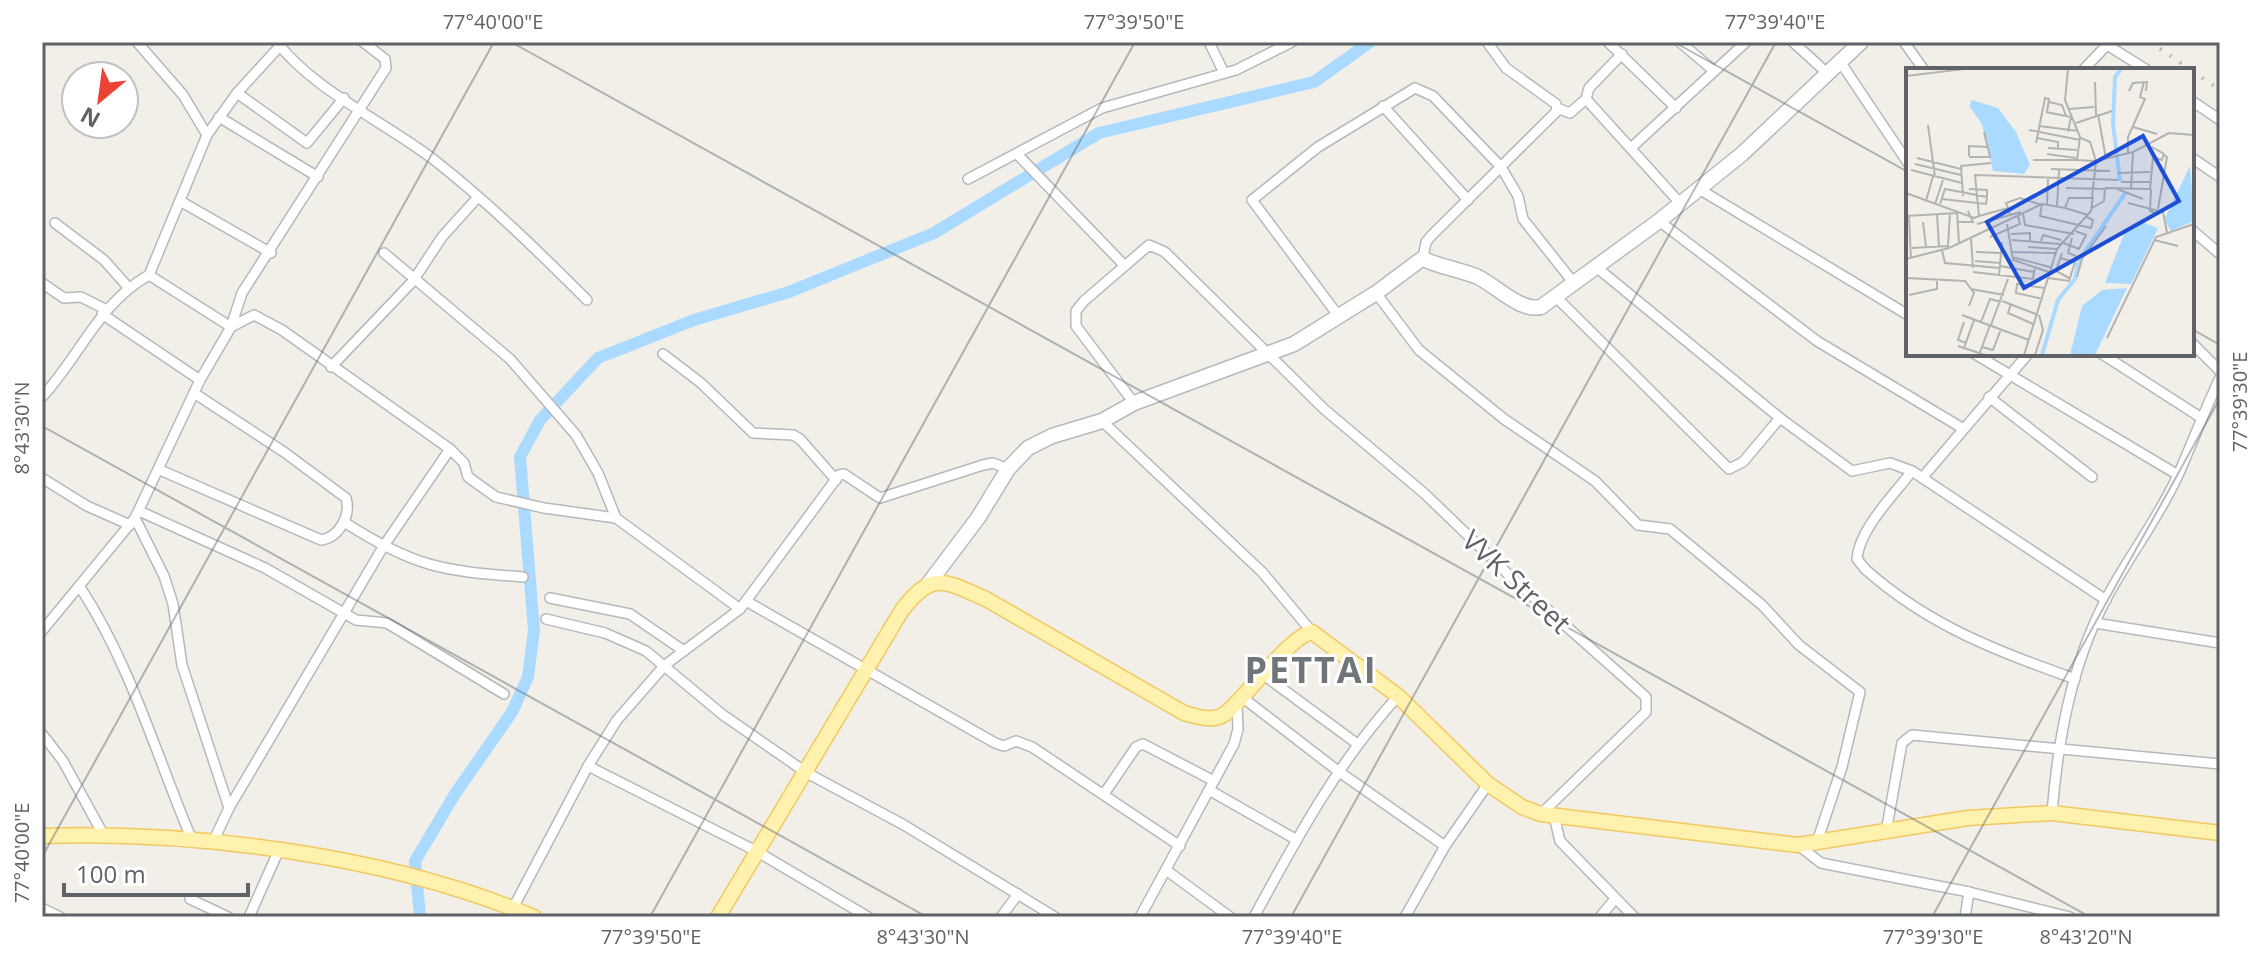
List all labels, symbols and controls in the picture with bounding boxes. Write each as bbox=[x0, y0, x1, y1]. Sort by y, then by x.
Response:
text: 77°40'00"E bbox=[443, 8, 543, 35]
text: 77°39'50"E bbox=[1084, 8, 1184, 35]
text: 77°39'40"E bbox=[1725, 8, 1825, 35]
north arrow bbox=[60, 60, 140, 140]
inset map bbox=[1906, 68, 2194, 356]
text: N bbox=[75, 101, 105, 136]
text: 77°39'30"E bbox=[2226, 352, 2253, 452]
text: 8°43'30"N bbox=[8, 381, 35, 475]
street label: VVK Street bbox=[1454, 521, 1580, 641]
district label: PETTAI bbox=[1244, 645, 1378, 694]
text: 77°40'00"E bbox=[8, 803, 35, 903]
scale bar bbox=[64, 847, 248, 897]
text: 100 m bbox=[76, 857, 146, 890]
text: 77°39'50"E bbox=[601, 923, 701, 950]
text: 8°43'30"N bbox=[876, 923, 970, 950]
text: 77°39'40"E bbox=[1242, 923, 1342, 950]
text: 77°39'30"E bbox=[1883, 923, 1983, 950]
text: 8°43'20"N bbox=[2039, 923, 2133, 950]

